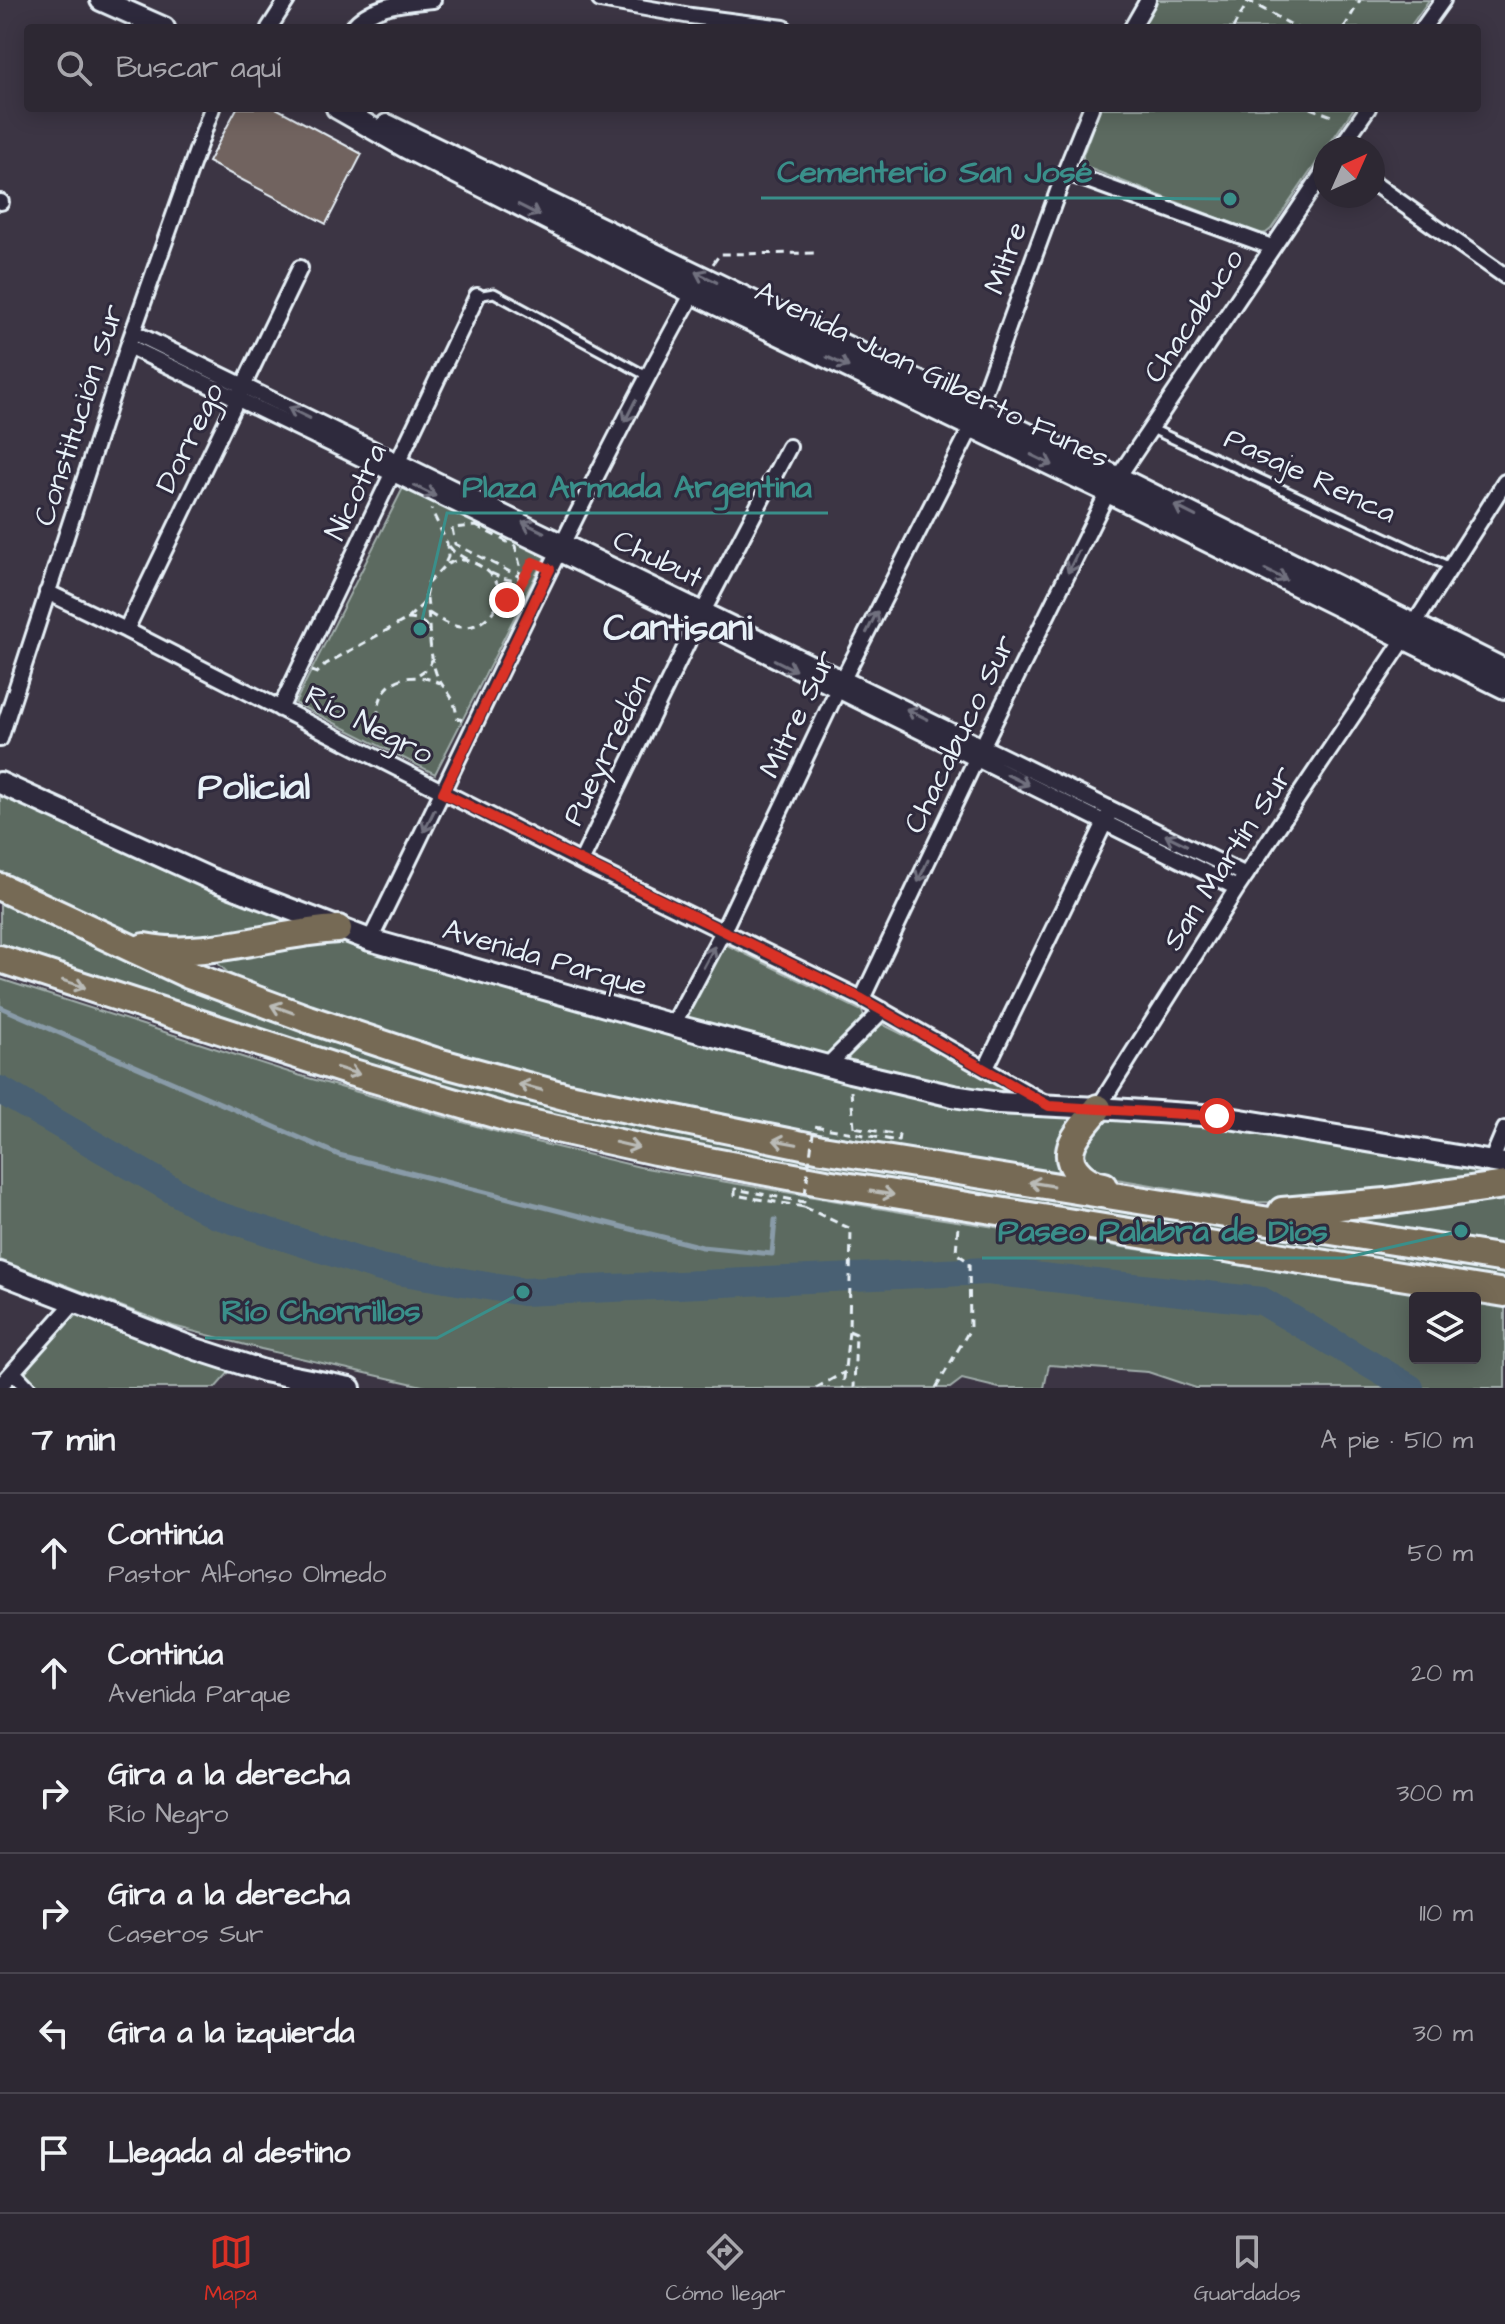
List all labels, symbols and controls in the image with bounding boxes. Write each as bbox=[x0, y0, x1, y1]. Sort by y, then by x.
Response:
search box bbox=[24, 24, 1481, 112]
icon: search bbox=[52, 46, 96, 90]
text: Buscar aquí bbox=[116, 47, 281, 89]
north arrow bbox=[1313, 136, 1385, 208]
callout: Cementerio San José bbox=[761, 142, 1109, 198]
text: Cementerio San José bbox=[777, 150, 1093, 195]
one-way arrow bbox=[517, 203, 541, 219]
street label: Mitre bbox=[974, 216, 1038, 300]
street label: Chacabuco bbox=[1134, 241, 1254, 391]
one-way arrow bbox=[695, 269, 719, 284]
street label: Avenida Juan Gilberto Funes bbox=[748, 271, 1116, 479]
street label: Constitución Sur bbox=[23, 299, 135, 531]
one-way arrow bbox=[825, 355, 849, 370]
street label: Dorrego bbox=[145, 376, 236, 501]
one-way arrow bbox=[621, 399, 637, 423]
one-way arrow bbox=[287, 405, 311, 420]
street label: Pasaje Renca bbox=[1217, 418, 1403, 534]
street label: Nicotra bbox=[315, 436, 397, 548]
one-way arrow bbox=[1030, 453, 1054, 468]
callout: Plaza Armada Argentina bbox=[447, 457, 828, 513]
text: Plaza Armada Argentina bbox=[462, 465, 812, 511]
one-way arrow bbox=[412, 484, 436, 499]
one-way arrow bbox=[1173, 502, 1197, 518]
one-way arrow bbox=[521, 519, 545, 534]
street label: Chubut bbox=[606, 519, 710, 599]
one-way arrow bbox=[1065, 550, 1081, 574]
one-way arrow bbox=[1263, 568, 1287, 583]
route end bbox=[489, 582, 525, 618]
district label: Cantisani bbox=[603, 603, 753, 655]
one-way arrow bbox=[865, 611, 880, 634]
street label: Chacabuco Sur bbox=[894, 627, 1026, 841]
street label: Mitre Sur bbox=[749, 643, 847, 785]
one-way arrow bbox=[773, 657, 797, 673]
street label: Pueyrredón bbox=[552, 667, 663, 833]
street label: Río Negro bbox=[297, 675, 440, 776]
one-way arrow bbox=[906, 706, 930, 721]
street label: San Martín Sur bbox=[1152, 757, 1304, 959]
district label: Policial bbox=[198, 762, 310, 814]
one-way arrow bbox=[1006, 773, 1030, 788]
one-way arrow bbox=[421, 808, 436, 832]
one-way arrow bbox=[1165, 832, 1189, 848]
one-way arrow bbox=[915, 859, 930, 883]
street label: Avenida Parque bbox=[438, 909, 652, 1007]
one-way arrow bbox=[702, 945, 718, 969]
one-way arrow bbox=[61, 978, 86, 993]
one-way arrow bbox=[271, 1001, 295, 1015]
one-way arrow bbox=[336, 1065, 361, 1080]
one-way arrow bbox=[518, 1078, 544, 1093]
route start bbox=[1199, 1098, 1235, 1134]
one-way arrow bbox=[772, 1133, 798, 1148]
one-way arrow bbox=[613, 1138, 639, 1153]
one-way arrow bbox=[1029, 1176, 1054, 1191]
one-way arrow bbox=[869, 1186, 894, 1201]
callout: Paseo Palabra de Dios bbox=[982, 1202, 1344, 1258]
text: Paseo Palabra de Dios bbox=[998, 1209, 1328, 1254]
callout: Río Chorrillos bbox=[205, 1282, 437, 1338]
text: Río Chorrillos bbox=[221, 1289, 421, 1334]
map controls bbox=[1409, 1292, 1481, 1364]
button: layers bbox=[1409, 1292, 1481, 1364]
text: 7 min bbox=[32, 1416, 115, 1464]
text: A pie · 510 m bbox=[1320, 1422, 1473, 1458]
text: Continúa bbox=[108, 1514, 223, 1556]
icon: ahead bbox=[32, 1531, 76, 1575]
text: 50 m bbox=[1408, 1535, 1473, 1571]
text: Pastor Alfonso Olmedo bbox=[108, 1556, 386, 1592]
text: Continúa bbox=[108, 1634, 223, 1676]
icon: ahead bbox=[32, 1651, 76, 1695]
text: 20 m bbox=[1411, 1655, 1473, 1691]
text: Avenida Parque bbox=[108, 1676, 291, 1712]
text: Gira a la derecha bbox=[108, 1754, 350, 1796]
icon: right bbox=[32, 1771, 76, 1815]
text: 300 m bbox=[1396, 1775, 1473, 1811]
text: Río Negro bbox=[108, 1796, 228, 1832]
text: Gira a la derecha bbox=[108, 1874, 350, 1916]
icon: right bbox=[32, 1891, 76, 1935]
text: 110 m bbox=[1419, 1895, 1473, 1931]
text: Caseros Sur bbox=[108, 1916, 263, 1952]
icon: left bbox=[32, 2011, 76, 2055]
text: Gira a la izquierda bbox=[108, 2012, 354, 2054]
text: 30 m bbox=[1413, 2015, 1473, 2051]
icon: arrive bbox=[32, 2131, 76, 2175]
text: Llegada al destino bbox=[108, 2132, 350, 2174]
tab: Mapa bbox=[204, 2230, 257, 2309]
tab: Cómo llegar bbox=[666, 2230, 785, 2309]
tab: Guardados bbox=[1194, 2230, 1301, 2309]

